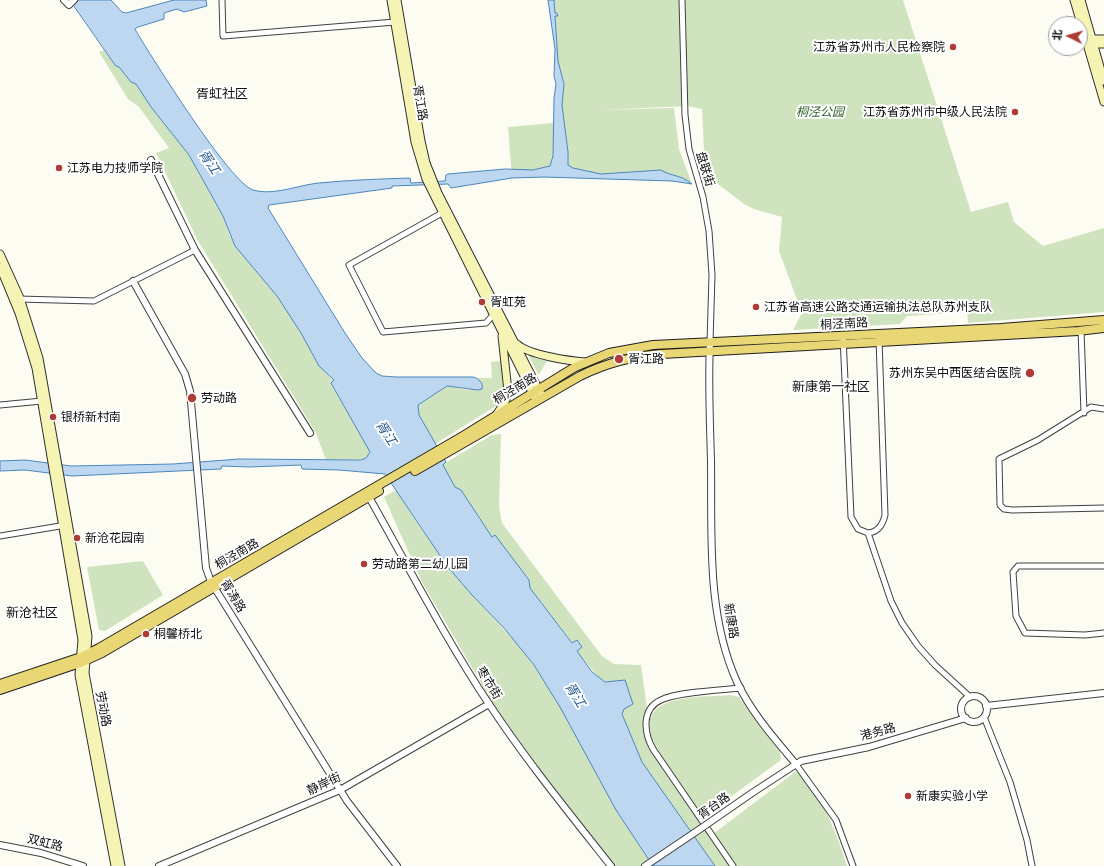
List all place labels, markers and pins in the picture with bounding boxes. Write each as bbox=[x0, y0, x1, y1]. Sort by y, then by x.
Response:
place label: 江苏省苏州市人民检察院 bbox=[813, 40, 945, 54]
marker: 江苏省苏州市人民检察院 bbox=[948, 42, 958, 52]
place label: 江苏省苏州市中级人民法院 bbox=[863, 105, 1007, 119]
marker: 江苏省苏州市中级人民法院 bbox=[1010, 107, 1020, 117]
place label: 江苏电力技师学院 bbox=[67, 161, 163, 175]
marker: 江苏电力技师学院 bbox=[54, 163, 64, 173]
place label: 胥虹苑 bbox=[490, 295, 526, 309]
marker: 胥虹苑 bbox=[477, 297, 487, 307]
place label: 江苏省高速公路交通运输执法总队苏州支队 bbox=[764, 300, 992, 314]
marker: 江苏省高速公路交通运输执法总队苏州支队 bbox=[751, 302, 761, 312]
place label: 胥江路 bbox=[628, 352, 664, 366]
marker: 胥江路 bbox=[613, 353, 625, 365]
place label: 苏州东吴中西医结合医院 bbox=[889, 366, 1021, 380]
marker: 苏州东吴中西医结合医院 bbox=[1024, 367, 1036, 379]
place label: 劳动路 bbox=[201, 391, 237, 405]
marker: 劳动路 bbox=[186, 392, 198, 404]
place label: 银桥新村南 bbox=[61, 410, 121, 424]
marker: 银桥新村南 bbox=[48, 412, 58, 422]
place label: 新沧花园南 bbox=[85, 531, 145, 545]
marker: 新沧花园南 bbox=[72, 533, 82, 543]
place label: 劳动路第二幼儿园 bbox=[372, 557, 468, 571]
marker: 劳动路第二幼儿园 bbox=[359, 559, 369, 569]
place label: 桐馨桥北 bbox=[154, 627, 202, 641]
marker: 桐馨桥北 bbox=[141, 629, 151, 639]
place label: 新康实验小学 bbox=[916, 789, 988, 803]
marker: 新康实验小学 bbox=[903, 791, 913, 801]

